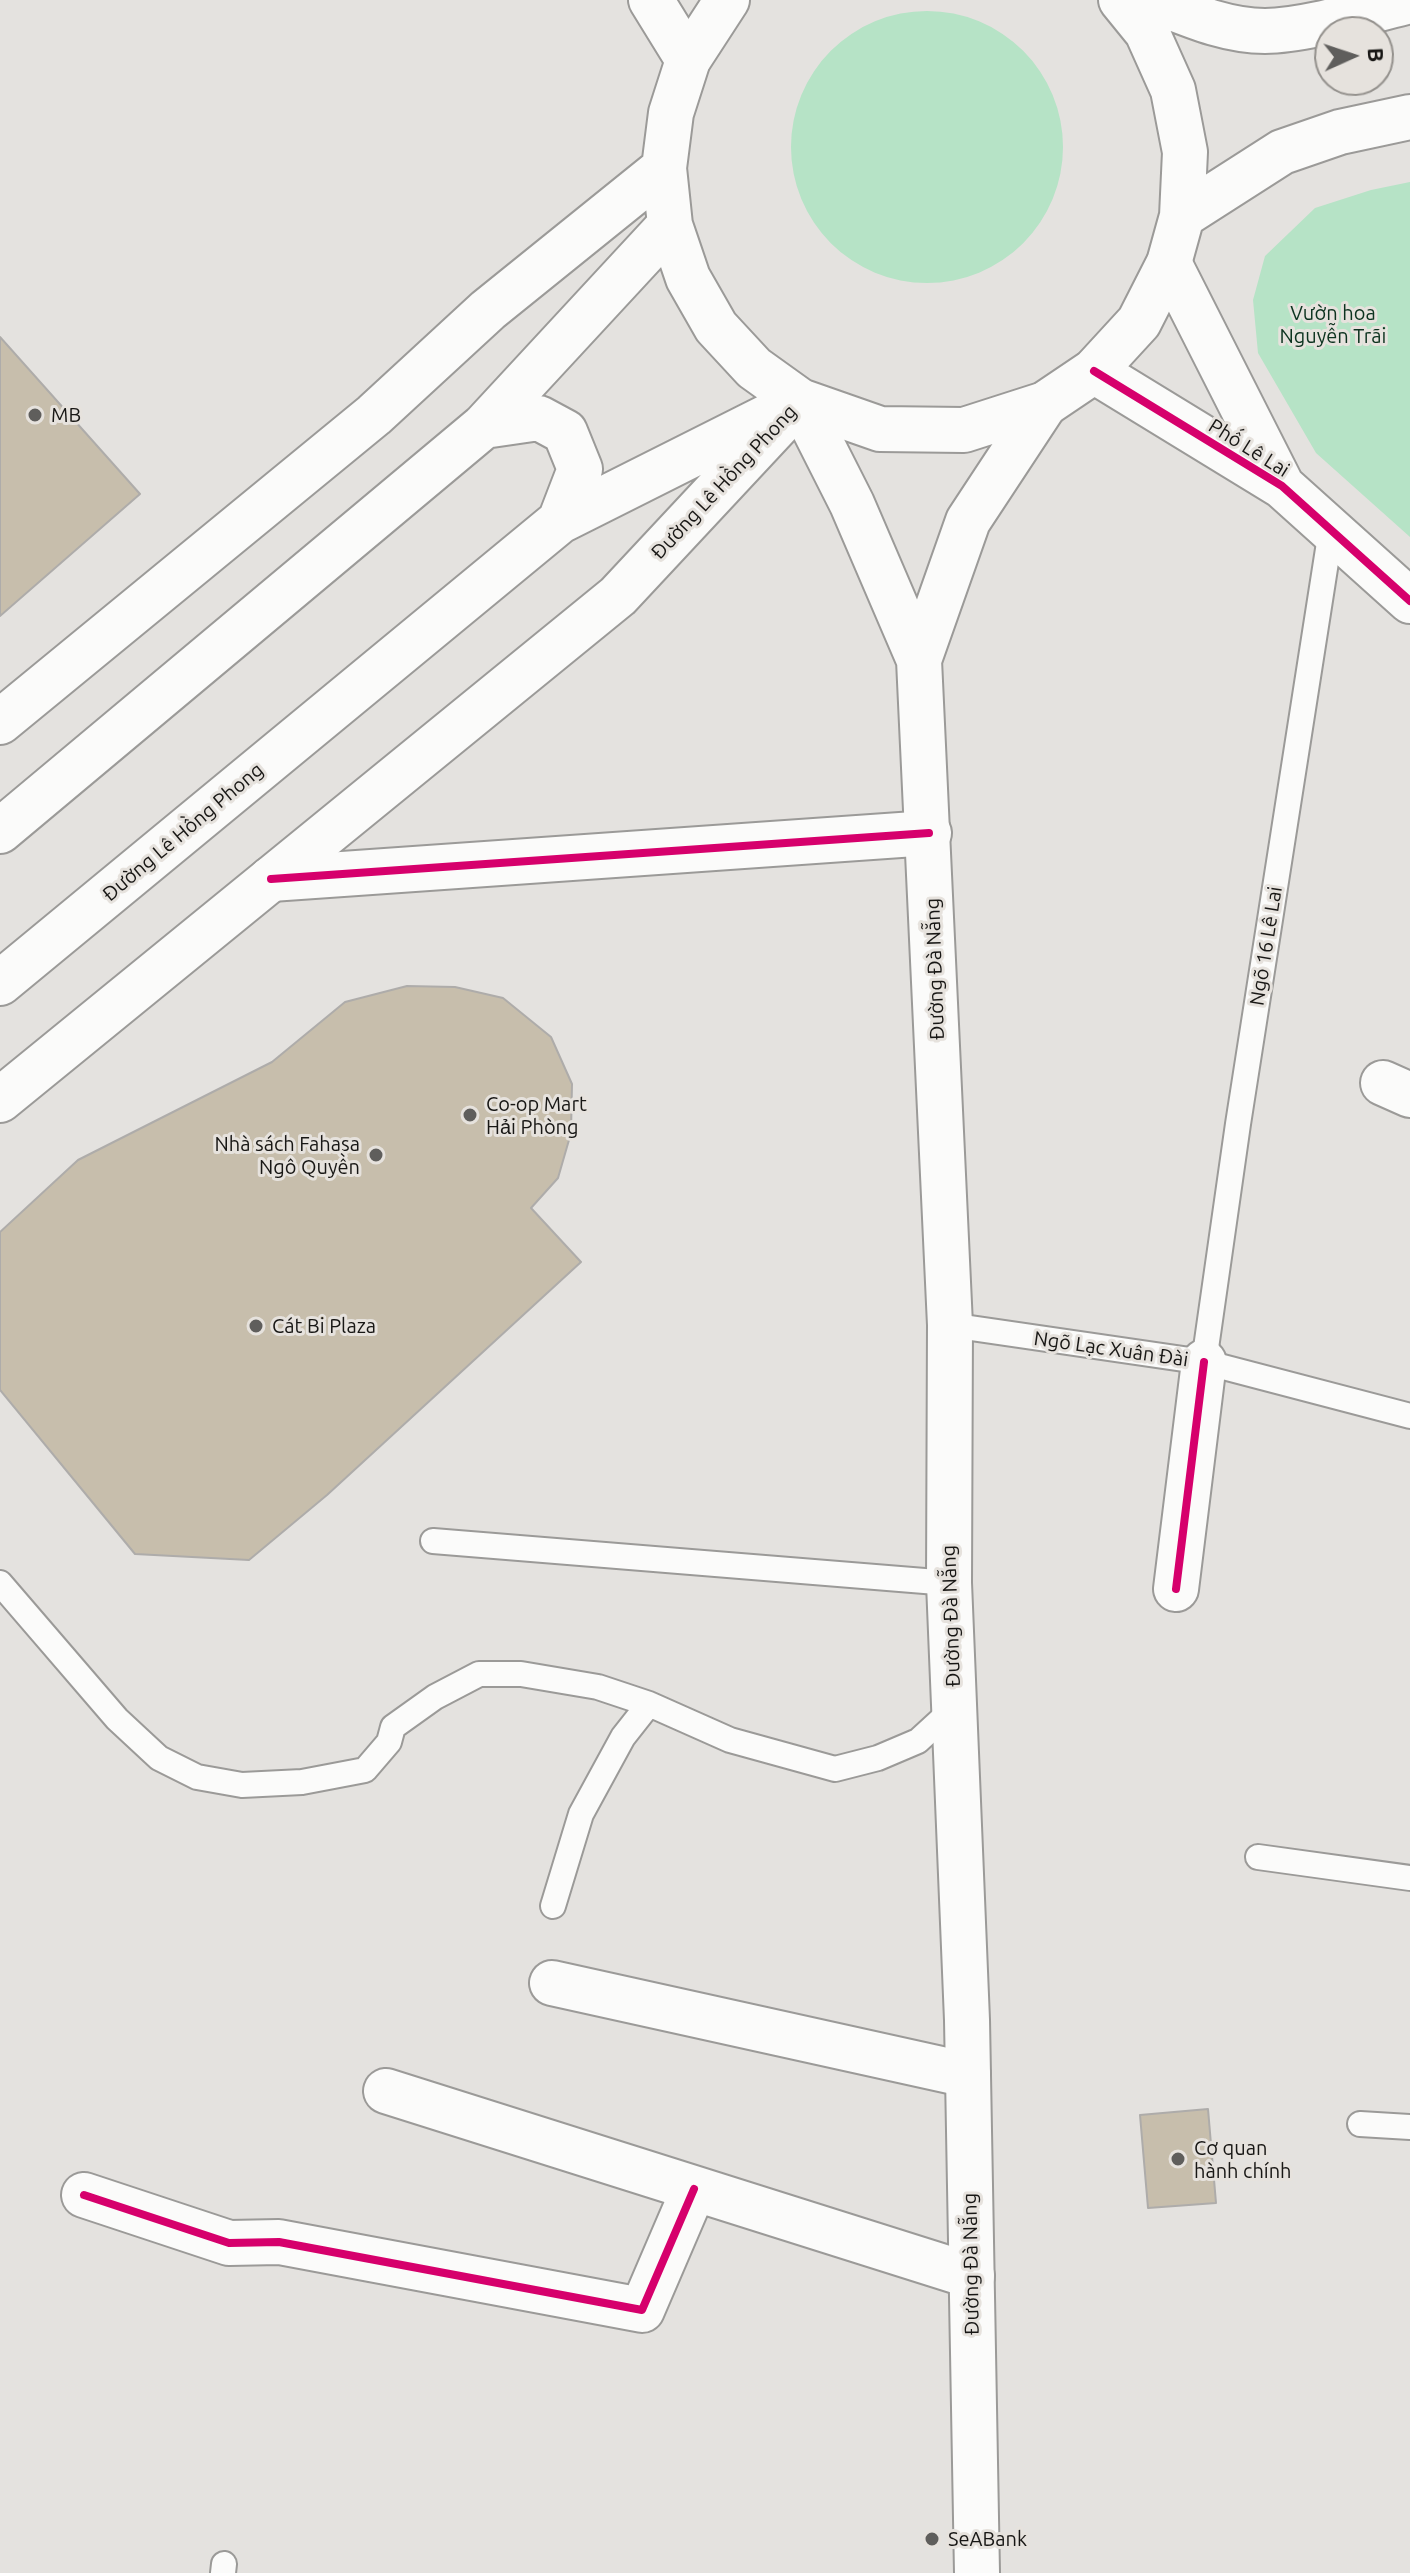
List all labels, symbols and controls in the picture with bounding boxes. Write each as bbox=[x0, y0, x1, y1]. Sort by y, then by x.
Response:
north arrow bbox=[1314, 16, 1394, 96]
text: B bbox=[1364, 47, 1389, 63]
park label: Vườn hoa Nguyễn Trãi bbox=[1280, 301, 1386, 348]
street label: Đường Lê Hồng Phong bbox=[646, 400, 802, 564]
place label: MB bbox=[51, 403, 81, 427]
marker: MB bbox=[26, 406, 44, 424]
street label: Phố Lê Lai bbox=[1204, 414, 1294, 482]
street label: Đường Lê Hồng Phong bbox=[98, 758, 268, 906]
street label: Ngõ 16 Lê Lai bbox=[1245, 885, 1287, 1007]
street label: Đường Đà Nẵng bbox=[921, 898, 949, 1040]
place label: Co-op Mart Hải Phòng bbox=[486, 1092, 587, 1139]
marker: Co-op Mart Hải Phòng bbox=[461, 1106, 479, 1124]
place label: Nhà sách Fahasa Ngô Quyền bbox=[214, 1132, 360, 1179]
marker: Nhà sách Fahasa Ngô Quyền bbox=[367, 1146, 385, 1164]
place label: Cát Bi Plaza bbox=[272, 1314, 376, 1338]
marker: Cát Bi Plaza bbox=[247, 1317, 265, 1335]
street label: Ngõ Lạc Xuân Đài bbox=[1032, 1326, 1190, 1372]
street label: Đường Đà Nẵng bbox=[937, 1545, 965, 1687]
place label: Cơ quan hành chính bbox=[1194, 2136, 1292, 2183]
marker: Cơ quan hành chính bbox=[1169, 2150, 1187, 2168]
street label: Đường Đà Nẵng bbox=[958, 2193, 984, 2335]
place label: SeABank bbox=[948, 2527, 1027, 2551]
marker: SeABank bbox=[923, 2530, 941, 2548]

